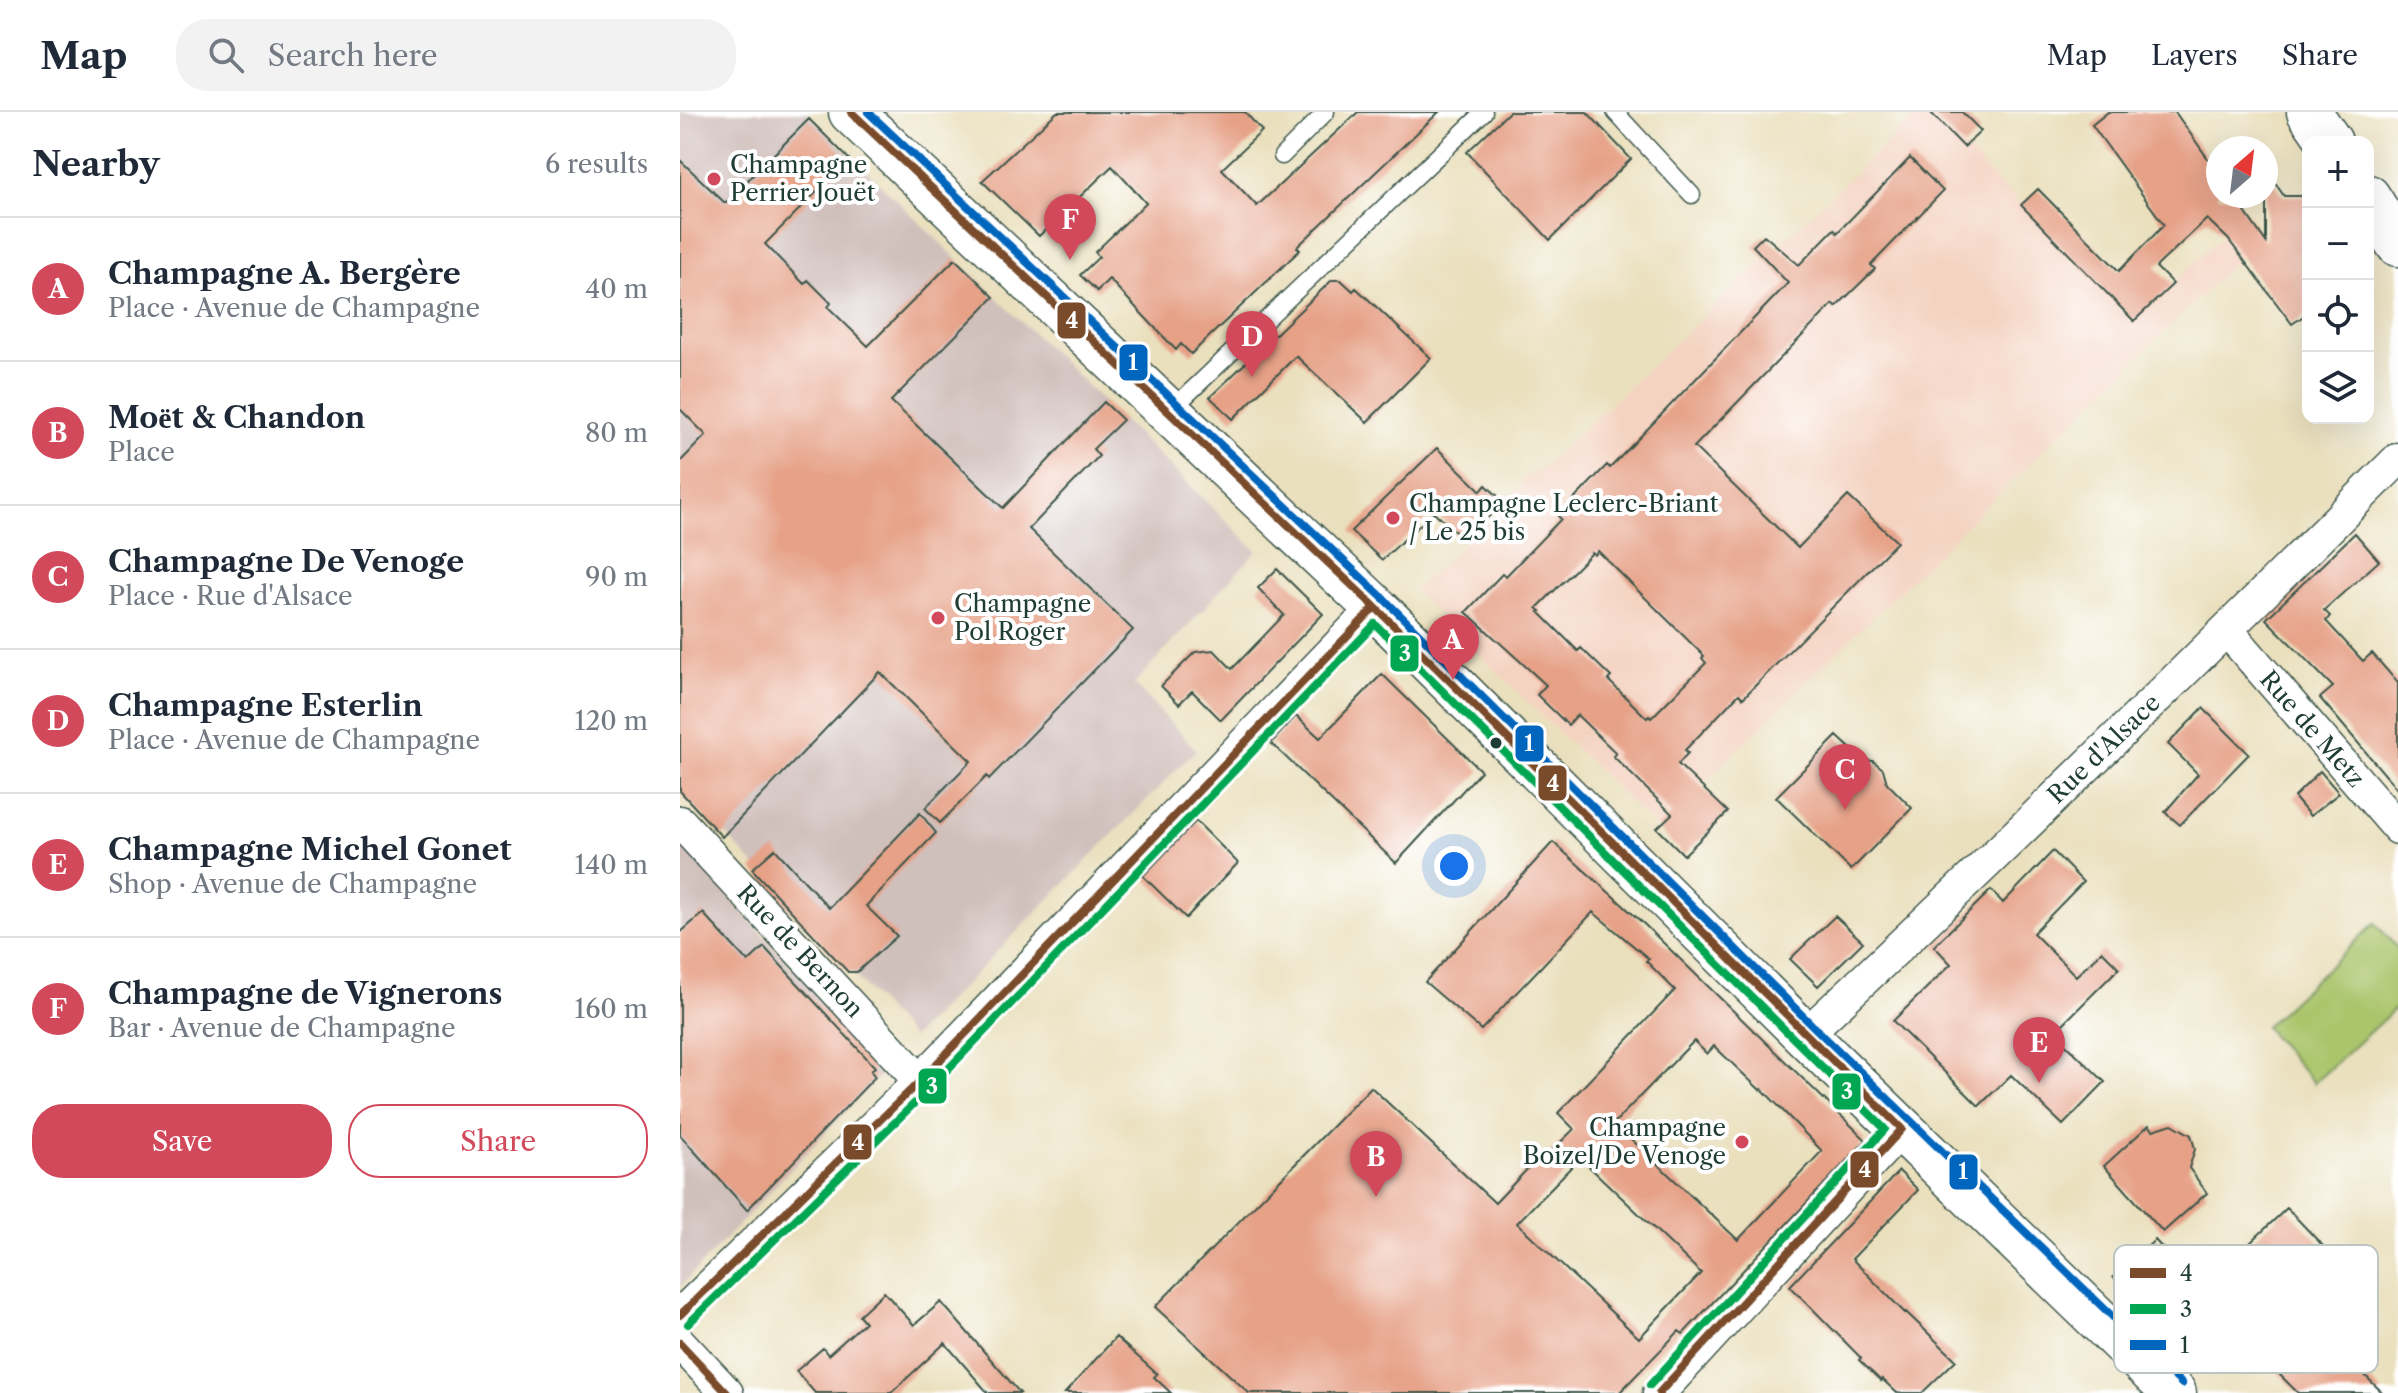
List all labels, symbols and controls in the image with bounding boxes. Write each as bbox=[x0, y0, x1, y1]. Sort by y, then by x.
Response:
search box bbox=[176, 19, 736, 91]
text: Map bbox=[40, 32, 128, 79]
icon: search bbox=[204, 33, 248, 77]
text: Search here bbox=[268, 37, 438, 74]
text: Map bbox=[2047, 38, 2107, 72]
text: Layers bbox=[2151, 38, 2238, 72]
text: Share bbox=[2282, 38, 2358, 72]
north arrow bbox=[2206, 136, 2278, 208]
map controls bbox=[2302, 136, 2374, 424]
button: + bbox=[2302, 136, 2374, 208]
text: Nearby bbox=[32, 143, 160, 185]
text: 6 results bbox=[545, 148, 648, 180]
place label: Champagne Perrier Jouët bbox=[730, 150, 876, 207]
marker: Champagne Perrier Jouët bbox=[705, 170, 723, 188]
pin: F bbox=[1044, 194, 1096, 260]
button: − bbox=[2302, 208, 2374, 280]
text: Champagne A. Bergère bbox=[108, 255, 461, 292]
text: A bbox=[48, 273, 68, 305]
text: 40 m bbox=[585, 273, 648, 305]
button: locate bbox=[2302, 280, 2374, 352]
text: Place · Avenue de Champagne bbox=[108, 292, 480, 324]
line badge: 4 bbox=[1056, 301, 1087, 340]
text: 4 bbox=[1065, 307, 1079, 334]
pin: D bbox=[1226, 311, 1278, 377]
line badge: 1 bbox=[1118, 343, 1149, 382]
text: 1 bbox=[1128, 349, 1138, 376]
button: layers bbox=[2302, 352, 2374, 424]
text: Moёt & Chandon bbox=[108, 399, 365, 436]
text: B bbox=[48, 417, 68, 449]
text: 80 m bbox=[585, 417, 648, 449]
text: Place bbox=[108, 436, 175, 468]
place label: Champagne Leclerc-Briant / Le 25 bis bbox=[1409, 489, 1719, 546]
marker: Champagne Leclerc-Briant / Le 25 bis bbox=[1384, 509, 1402, 527]
text: Champagne De Venoge bbox=[108, 543, 464, 580]
text: C bbox=[48, 561, 68, 593]
text: 90 m bbox=[585, 561, 648, 593]
text: Place · Rue d'Alsace bbox=[108, 580, 353, 612]
place label: Champagne Pol Roger bbox=[954, 589, 1091, 646]
marker: Champagne Pol Roger bbox=[929, 609, 947, 627]
pin: A bbox=[1427, 614, 1479, 680]
line badge: 3 bbox=[1389, 634, 1420, 673]
text: 3 bbox=[1399, 640, 1411, 667]
street label: Rue de Metz bbox=[2254, 665, 2371, 793]
text: Champagne Esterlin bbox=[108, 687, 423, 724]
street label: Rue d'Alsace bbox=[2042, 688, 2166, 809]
text: D bbox=[47, 705, 69, 737]
text: 120 m bbox=[574, 705, 648, 737]
text: Place · Avenue de Champagne bbox=[108, 724, 480, 756]
line badge: 1 bbox=[1514, 724, 1545, 763]
text: 1 bbox=[1524, 730, 1534, 757]
unlabelled marker bbox=[1488, 735, 1504, 751]
pin: C bbox=[1819, 744, 1871, 810]
line badge: 4 bbox=[1537, 764, 1568, 802]
text: 4 bbox=[1546, 770, 1560, 797]
text: Champagne Michel Gonet bbox=[108, 831, 511, 868]
your location bbox=[1434, 846, 1474, 886]
text: E bbox=[49, 849, 67, 881]
text: 140 m bbox=[574, 849, 648, 881]
text: Shop · Avenue de Champagne bbox=[108, 868, 477, 900]
street label: Rue de Bernon bbox=[731, 878, 870, 1023]
text: Champagne de Vignerons bbox=[108, 975, 502, 1012]
text: F bbox=[49, 993, 67, 1025]
text: 160 m bbox=[574, 993, 648, 1025]
text: Bar · Avenue de Champagne bbox=[108, 1012, 456, 1044]
pin: E bbox=[2013, 1017, 2065, 1083]
line badge: 3 bbox=[917, 1067, 948, 1105]
line badge: 3 bbox=[1831, 1072, 1862, 1111]
text: 3 bbox=[926, 1073, 938, 1100]
text: 3 bbox=[1841, 1078, 1853, 1105]
button: Save bbox=[32, 1104, 332, 1178]
button: Share bbox=[348, 1104, 648, 1178]
place label: Champagne Boizel/De Venoge bbox=[1523, 1113, 1726, 1170]
line badge: 4 bbox=[842, 1123, 873, 1161]
text: 4 bbox=[851, 1129, 865, 1156]
pin: B bbox=[1350, 1131, 1402, 1197]
marker: Champagne Boizel/De Venoge bbox=[1733, 1133, 1751, 1151]
line badge: 4 bbox=[1849, 1150, 1880, 1189]
line badge: 1 bbox=[1948, 1153, 1979, 1191]
text: 4 bbox=[1858, 1156, 1872, 1183]
text: 1 bbox=[1958, 1158, 1968, 1185]
legend bbox=[2114, 1245, 2378, 1373]
text: 4 bbox=[2180, 1260, 2193, 1287]
text: 3 bbox=[2180, 1296, 2192, 1323]
text: 1 bbox=[2180, 1332, 2189, 1359]

